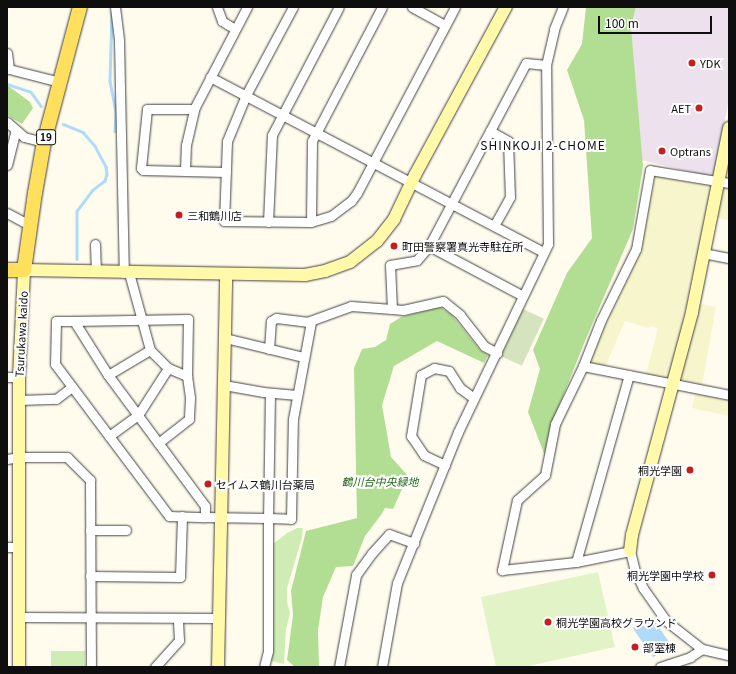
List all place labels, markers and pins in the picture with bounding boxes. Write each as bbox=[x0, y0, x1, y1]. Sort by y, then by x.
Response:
place label: YDK bbox=[700, 56, 721, 70]
marker: YDK bbox=[687, 58, 697, 68]
place label: AET bbox=[671, 101, 691, 115]
marker: AET bbox=[694, 103, 704, 113]
place label: Optrans bbox=[670, 144, 711, 158]
marker: Optrans bbox=[657, 146, 667, 156]
place label: 三和鶴川店 bbox=[187, 208, 242, 222]
marker: 三和鶴川店 bbox=[174, 210, 184, 220]
place label: 町田警察署真光寺駐在所 bbox=[402, 239, 523, 253]
marker: 町田警察署真光寺駐在所 bbox=[389, 241, 399, 251]
place label: 桐光学園 bbox=[638, 463, 682, 477]
marker: 桐光学園 bbox=[685, 465, 695, 475]
place label: セイムス鶴川台薬局 bbox=[216, 477, 315, 491]
marker: セイムス鶴川台薬局 bbox=[203, 479, 213, 489]
place label: 桐光学園中学校 bbox=[627, 568, 704, 582]
marker: 桐光学園中学校 bbox=[707, 570, 717, 580]
place label: 桐光学園高校グラウンド bbox=[556, 615, 677, 629]
marker: 桐光学園高校グラウンド bbox=[543, 617, 553, 627]
place label: 部室棟 bbox=[643, 640, 676, 654]
marker: 部室棟 bbox=[630, 642, 640, 652]

